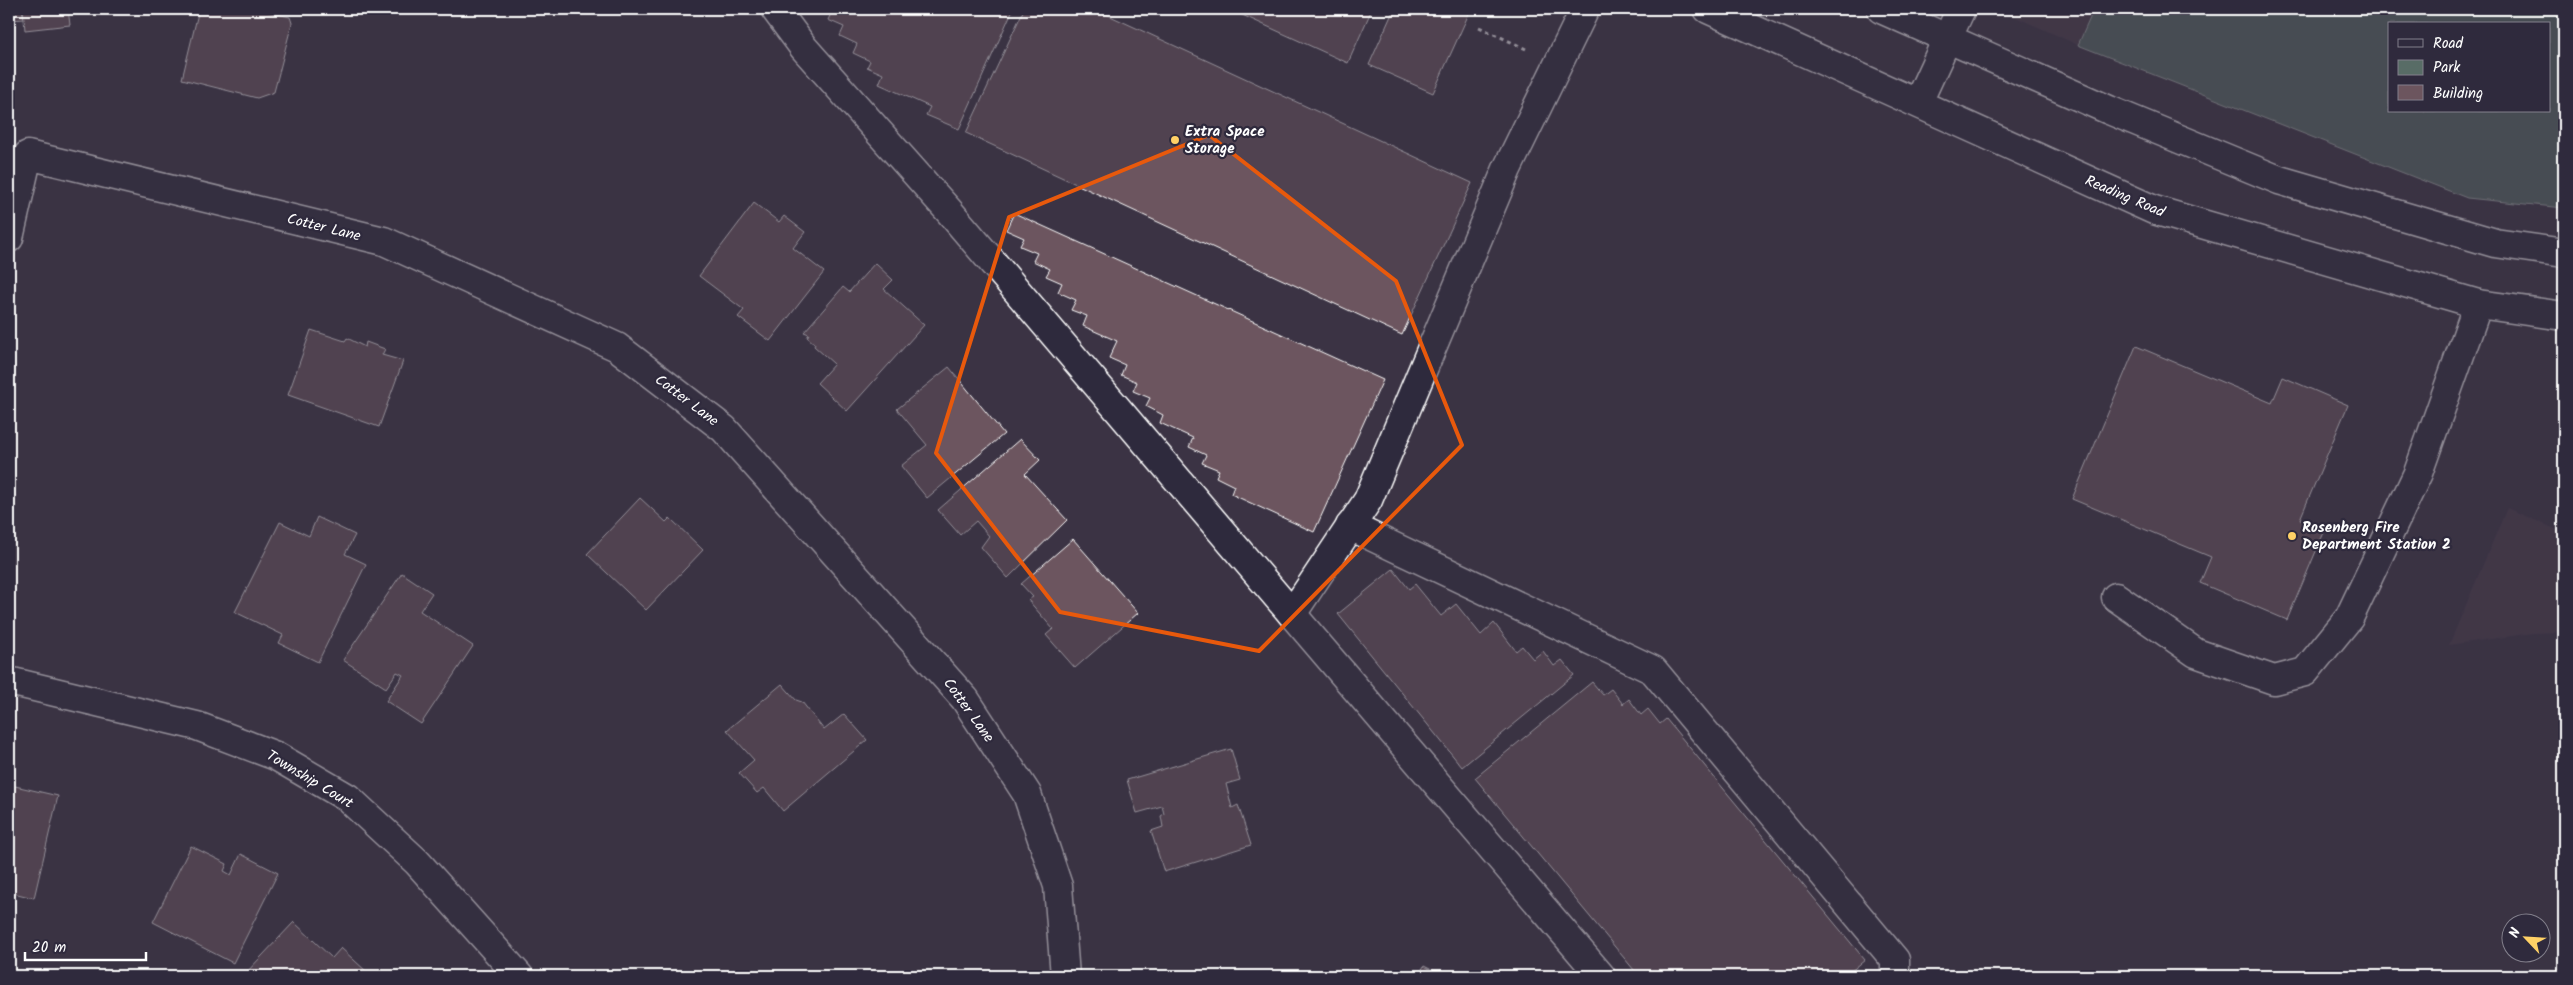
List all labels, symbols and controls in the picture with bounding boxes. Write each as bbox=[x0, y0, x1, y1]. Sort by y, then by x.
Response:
legend bbox=[2388, 22, 2550, 112]
text: Road bbox=[2433, 32, 2464, 56]
text: Park bbox=[2433, 56, 2461, 80]
text: Building bbox=[2433, 82, 2483, 106]
place label: Extra Space Storage bbox=[1185, 120, 1265, 161]
marker: Extra Space Storage bbox=[1169, 134, 1181, 146]
street label: Reading Road bbox=[2081, 169, 2169, 225]
street label: Cotter Lane bbox=[284, 207, 363, 249]
street label: Cotter Lane bbox=[649, 369, 724, 433]
place label: Rosenberg Fire Department Station 2 bbox=[2302, 516, 2451, 557]
marker: Rosenberg Fire Department Station 2 bbox=[2286, 530, 2298, 542]
street label: Cotter Lane bbox=[936, 673, 1000, 748]
street label: Township Court bbox=[261, 744, 358, 815]
north arrow bbox=[2500, 912, 2550, 962]
text: N bbox=[2503, 924, 2527, 942]
scale bar bbox=[25, 930, 146, 962]
text: 20 m bbox=[32, 936, 66, 960]

